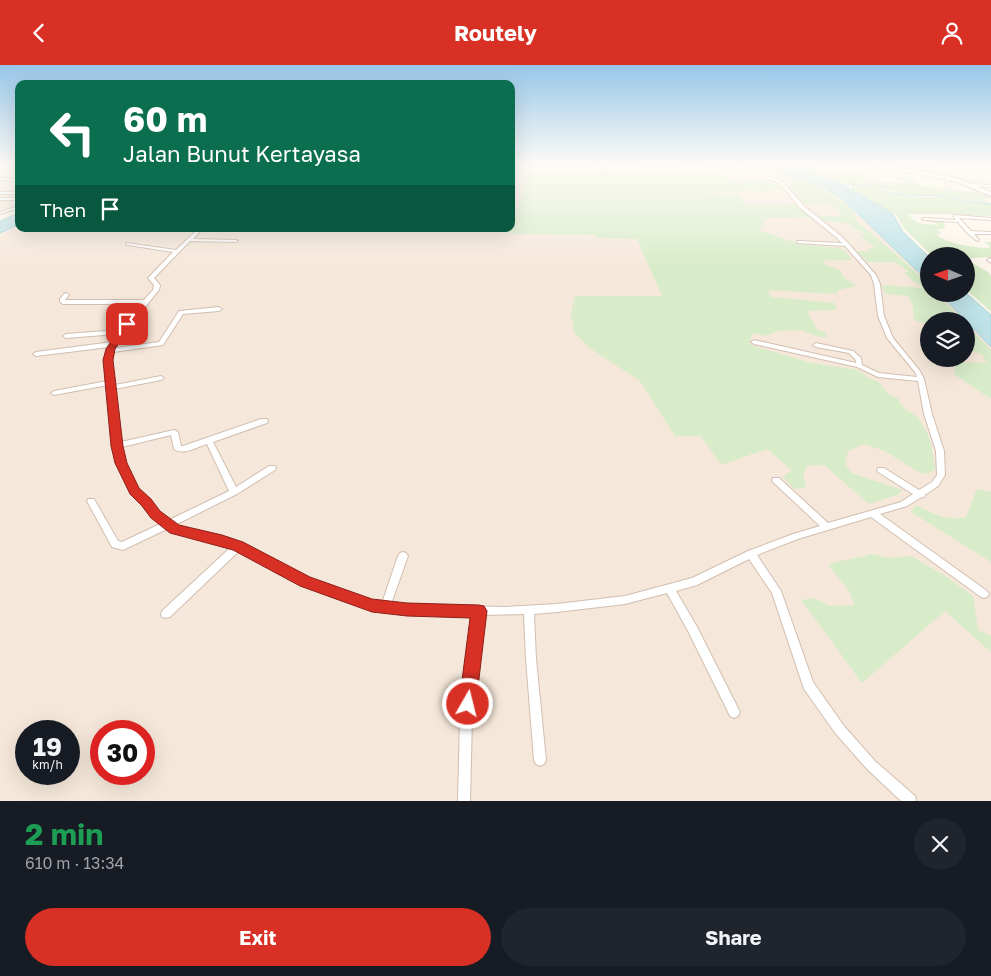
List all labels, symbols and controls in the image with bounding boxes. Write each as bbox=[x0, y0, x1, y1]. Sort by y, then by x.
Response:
icon: back bbox=[25, 19, 53, 47]
text: Routely bbox=[454, 19, 537, 46]
icon: person bbox=[938, 19, 966, 47]
text: 60 m bbox=[123, 98, 207, 140]
icon: left bbox=[40, 100, 105, 165]
text: Jalan Bunut Kertayasa bbox=[123, 140, 361, 167]
icon: arrive bbox=[96, 195, 124, 223]
text: Then bbox=[40, 198, 86, 221]
north arrow bbox=[920, 247, 975, 303]
map controls bbox=[920, 247, 975, 367]
pin bbox=[106, 303, 148, 345]
icon: arrive bbox=[113, 310, 141, 338]
button: layers bbox=[920, 312, 975, 367]
position arrow bbox=[441, 677, 493, 729]
speed limit sign: 30 bbox=[90, 720, 155, 785]
text: 19 bbox=[33, 731, 62, 762]
text: km/h bbox=[32, 757, 63, 772]
text: 2 min bbox=[25, 816, 103, 852]
button: close bbox=[914, 818, 966, 870]
text: 610 m · 13:34 bbox=[25, 853, 124, 873]
button: Exit bbox=[25, 908, 491, 966]
button: Share bbox=[501, 908, 966, 966]

